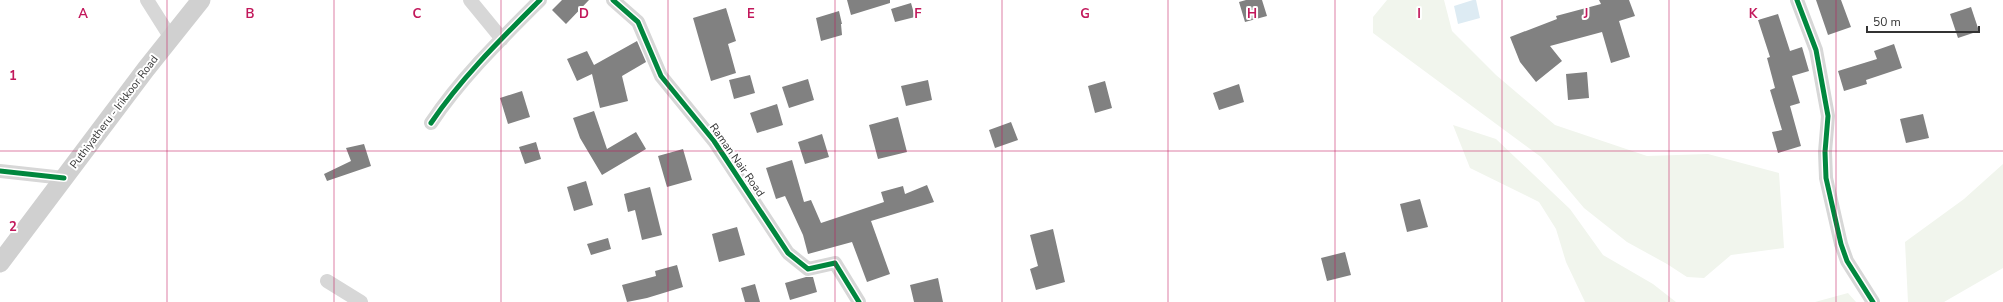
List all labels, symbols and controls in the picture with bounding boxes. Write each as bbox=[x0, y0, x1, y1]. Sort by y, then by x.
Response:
text: A bbox=[78, 5, 88, 23]
text: B bbox=[246, 5, 255, 23]
text: C bbox=[413, 5, 422, 23]
text: D bbox=[579, 5, 589, 23]
text: E bbox=[747, 5, 755, 23]
text: F bbox=[914, 5, 922, 23]
text: G bbox=[1080, 5, 1090, 23]
text: H bbox=[1247, 5, 1257, 23]
text: I bbox=[1417, 5, 1421, 23]
text: J bbox=[1583, 5, 1588, 23]
text: K bbox=[1749, 5, 1758, 23]
scale bar bbox=[1867, 8, 1979, 34]
text: 50 m bbox=[1873, 14, 1901, 30]
street label: Puthiyatheru - Irikkoor Road bbox=[66, 52, 162, 172]
text: 1 bbox=[9, 67, 17, 85]
street label: Raman Nair Road bbox=[706, 120, 768, 200]
text: 2 bbox=[9, 218, 17, 236]

